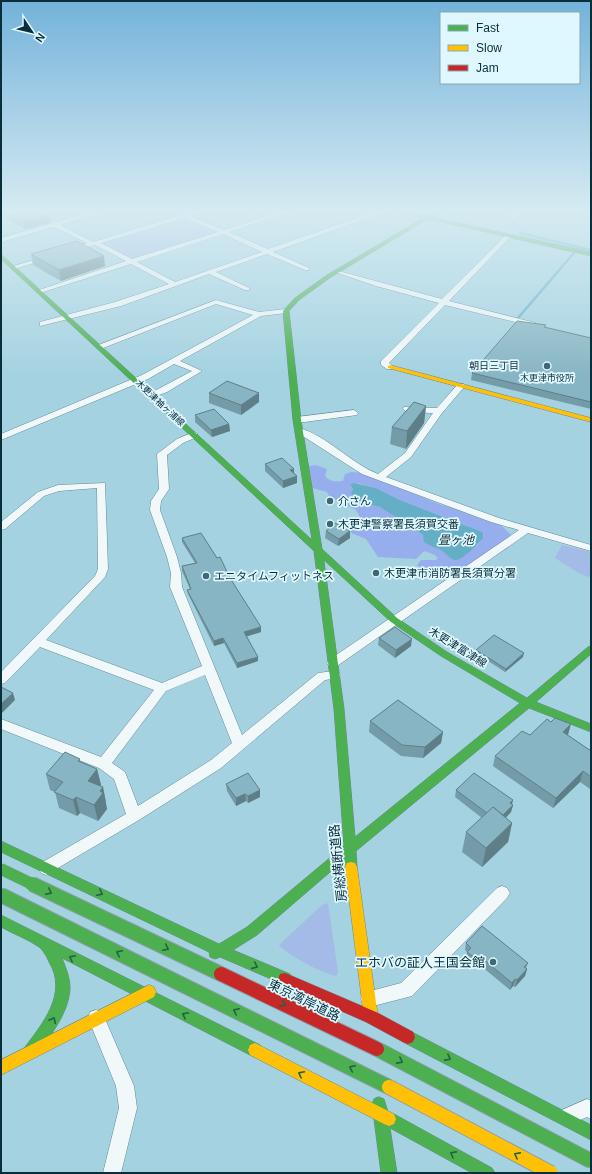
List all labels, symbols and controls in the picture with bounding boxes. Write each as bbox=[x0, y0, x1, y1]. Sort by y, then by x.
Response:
north arrow bbox=[12, 12, 52, 52]
legend bbox=[440, 12, 580, 84]
text: Fast bbox=[476, 21, 500, 35]
text: N bbox=[33, 31, 47, 44]
text: Slow bbox=[476, 41, 502, 55]
text: Jam bbox=[476, 61, 499, 75]
district label: 朝日三丁目 bbox=[469, 360, 519, 371]
marker: 木更津市役所 bbox=[542, 361, 552, 371]
place label: 木更津市役所 bbox=[520, 373, 574, 383]
street label: 木更津袖ヶ浦線 bbox=[134, 377, 188, 429]
place label: 介さん bbox=[338, 495, 371, 507]
marker: 介さん bbox=[325, 496, 335, 506]
place label: 木更津警察署長須賀交番 bbox=[338, 518, 459, 530]
marker: 木更津警察署長須賀交番 bbox=[325, 519, 335, 529]
water label: 畳ヶ池 bbox=[438, 533, 475, 547]
place label: 木更津市消防署長須賀分署 bbox=[384, 567, 516, 579]
marker: 木更津市消防署長須賀分署 bbox=[371, 568, 381, 578]
place label: エニタイムフィットネス bbox=[214, 570, 334, 582]
marker: エニタイムフィットネス bbox=[201, 571, 211, 581]
street label: 木更津富津線 bbox=[427, 624, 489, 670]
street label: 房総横断道路 bbox=[326, 823, 350, 903]
one-way arrow bbox=[44, 887, 52, 895]
one-way arrow bbox=[95, 888, 103, 896]
one-way arrow bbox=[162, 943, 169, 951]
one-way arrow bbox=[116, 950, 123, 958]
one-way arrow bbox=[69, 955, 76, 962]
place label: エホバの証人王国会館 bbox=[355, 955, 485, 970]
marker: エホバの証人王国会館 bbox=[488, 957, 498, 967]
one-way arrow bbox=[251, 961, 258, 969]
street label: 東京湾岸道路 bbox=[266, 976, 342, 1024]
one-way arrow bbox=[279, 999, 287, 1007]
one-way arrow bbox=[232, 1008, 240, 1016]
one-way arrow bbox=[182, 1012, 189, 1020]
one-way arrow bbox=[48, 1017, 56, 1025]
one-way arrow bbox=[444, 1053, 451, 1060]
one-way arrow bbox=[396, 1056, 404, 1064]
one-way arrow bbox=[349, 1066, 356, 1073]
one-way arrow bbox=[298, 1071, 305, 1079]
one-way arrow bbox=[450, 1151, 457, 1159]
one-way arrow bbox=[514, 1152, 521, 1159]

